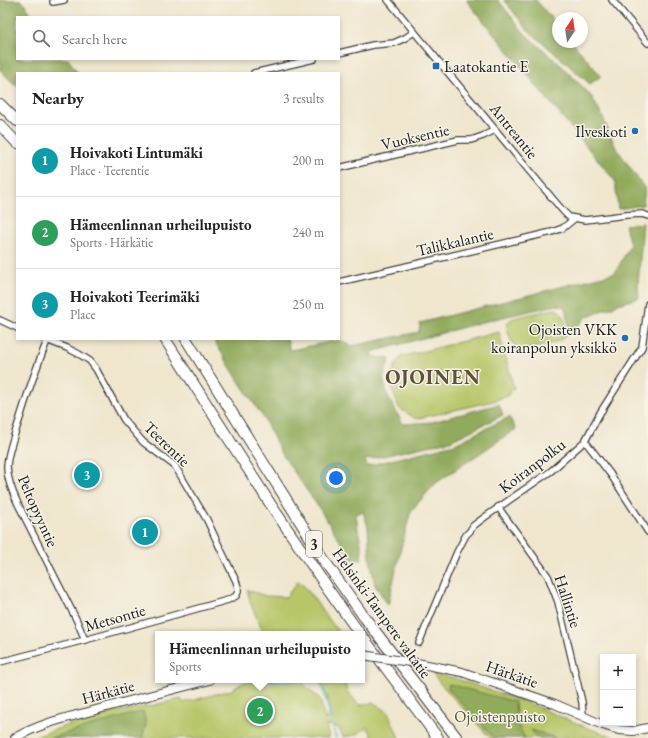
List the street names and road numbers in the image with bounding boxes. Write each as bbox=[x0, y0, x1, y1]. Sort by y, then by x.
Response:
street label: Antreantie bbox=[484, 98, 543, 163]
street label: Vuoksentie bbox=[379, 119, 451, 155]
street label: Talikkalantie bbox=[414, 223, 496, 261]
street label: Teerentie bbox=[139, 417, 195, 471]
street label: Koiranpolku bbox=[494, 434, 570, 498]
street label: Peltopyyntie bbox=[13, 472, 63, 550]
road number: 3 bbox=[306, 531, 322, 557]
street label: Helsinki-Tampere valtatie bbox=[328, 544, 436, 682]
street label: Hallintie bbox=[550, 572, 586, 630]
street label: Metsontie bbox=[82, 599, 148, 637]
street label: Härkätie bbox=[483, 655, 541, 693]
street label: Härkätie bbox=[79, 675, 137, 709]

